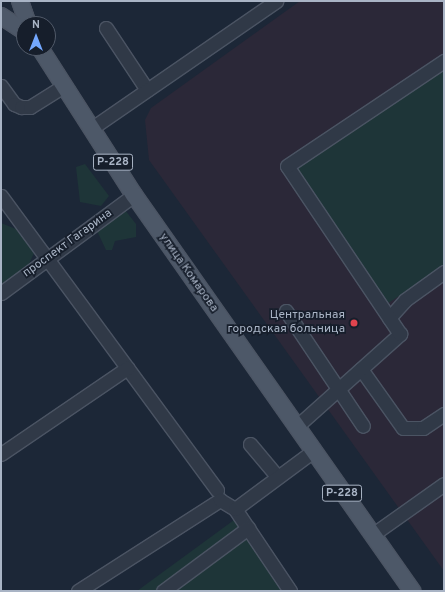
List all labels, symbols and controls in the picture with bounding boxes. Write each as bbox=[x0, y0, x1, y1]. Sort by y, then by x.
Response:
north arrow bbox=[16, 16, 56, 56]
text: N bbox=[32, 18, 40, 32]
road number: Р-228 bbox=[93, 153, 133, 171]
street label: проспект Гагарина bbox=[21, 207, 115, 281]
street label: улица Комарова bbox=[155, 231, 221, 315]
place label: Центральная городская больница bbox=[227, 309, 345, 337]
marker: Центральная городская больница bbox=[348, 317, 360, 329]
road number: Р-228 bbox=[322, 484, 362, 502]

